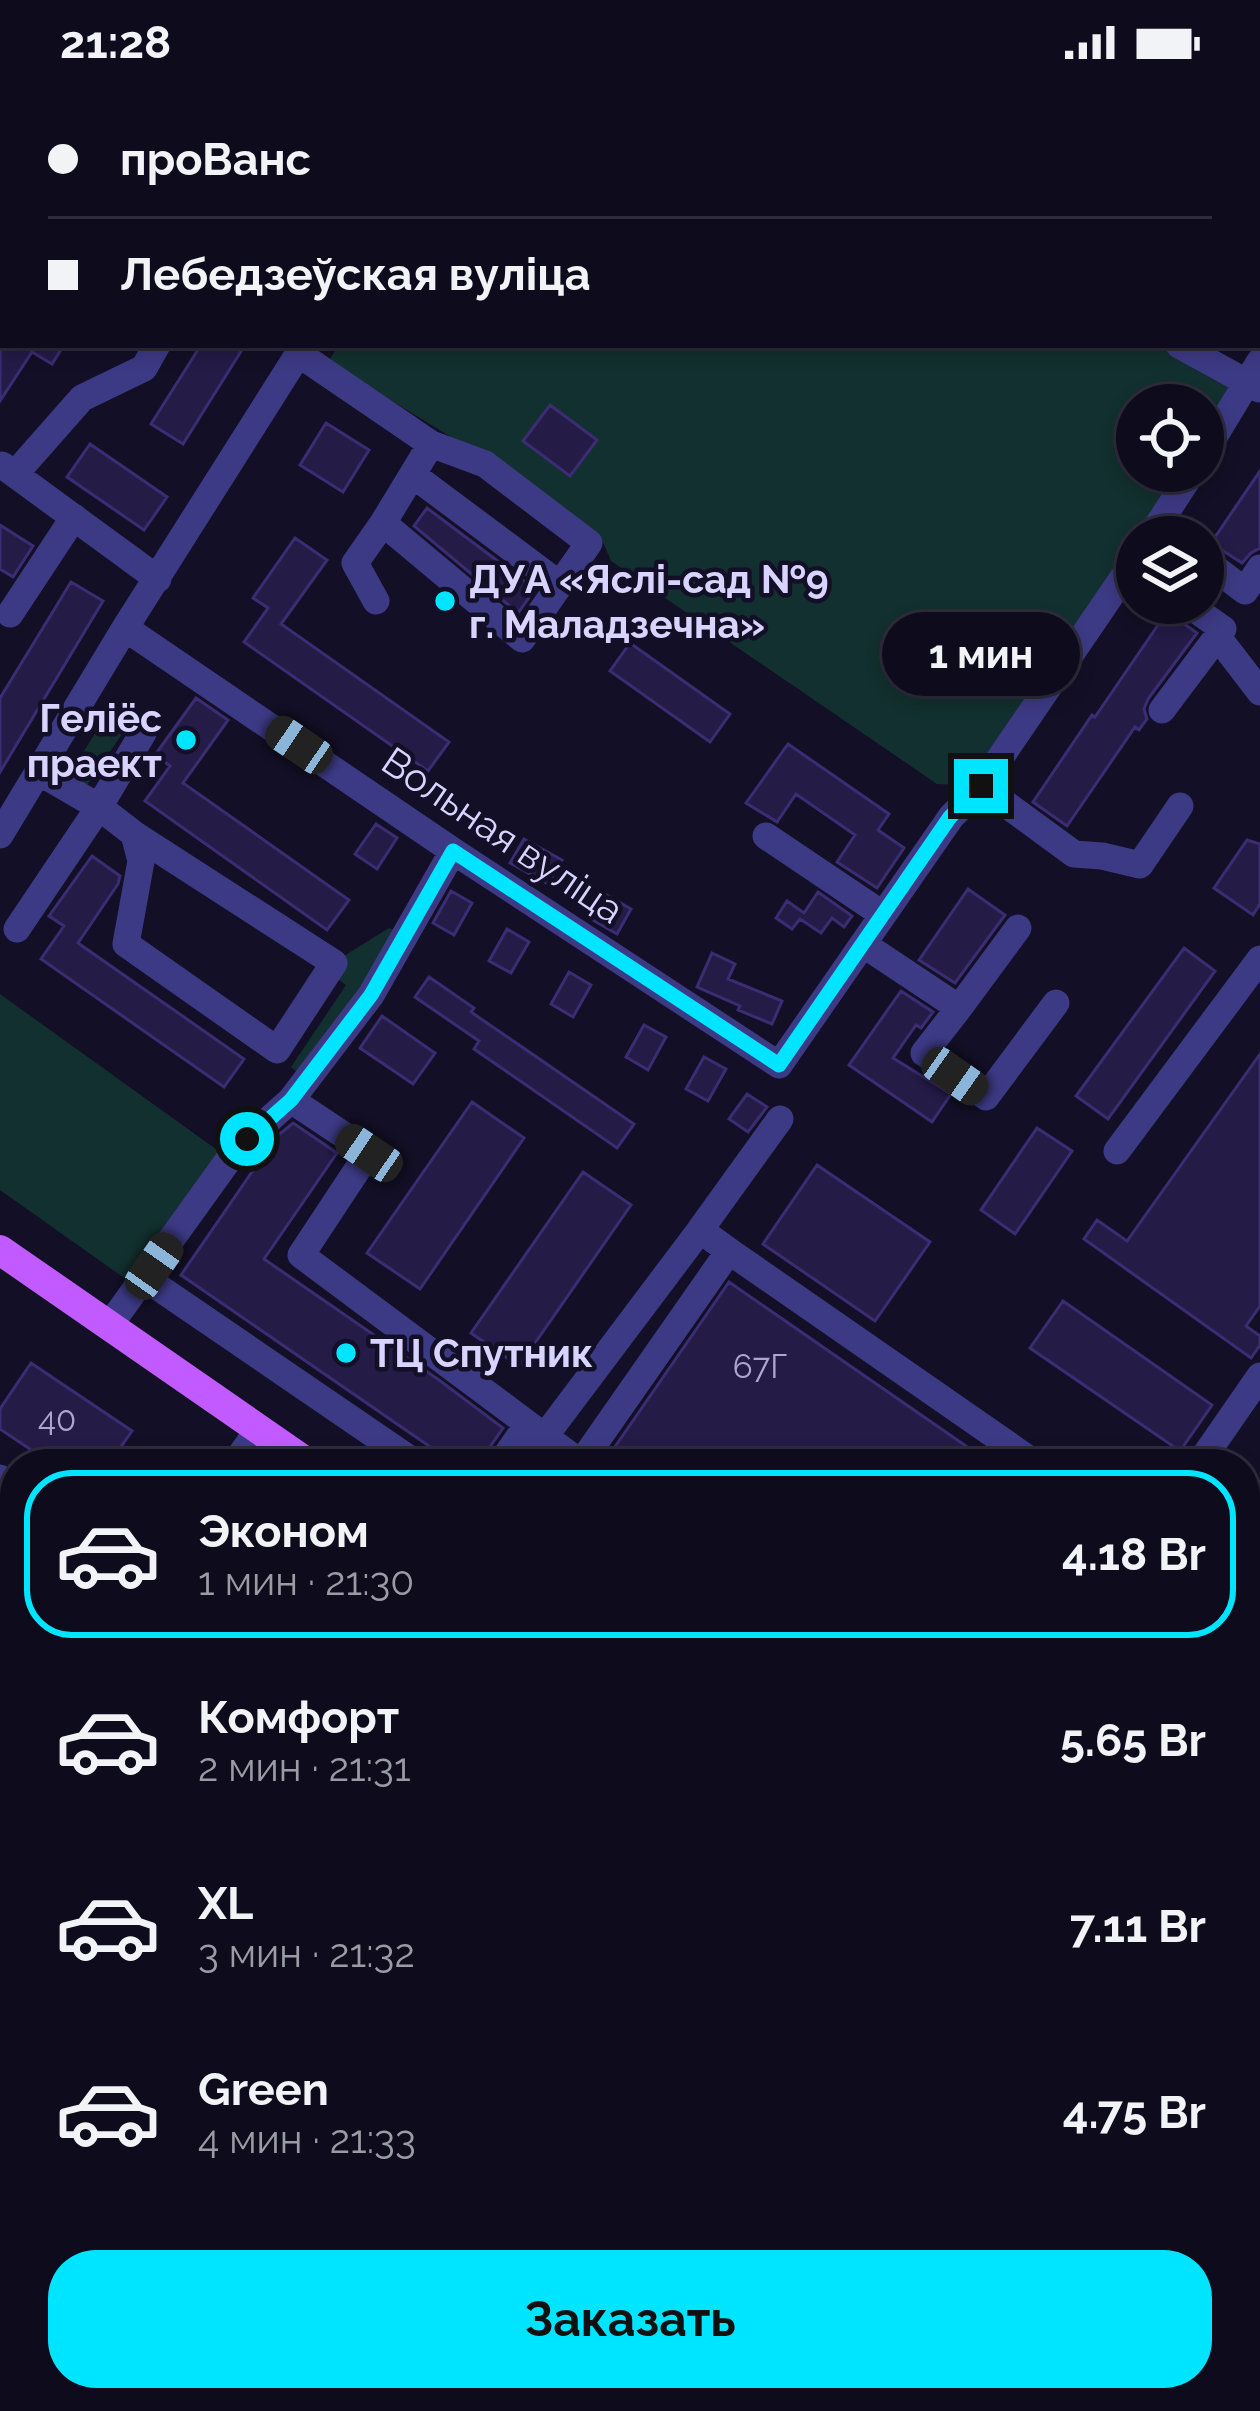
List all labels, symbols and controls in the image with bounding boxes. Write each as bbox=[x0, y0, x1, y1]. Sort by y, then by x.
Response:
text: 21:28 bbox=[60, 16, 171, 69]
text: проВанс bbox=[120, 133, 311, 186]
text: Лебедзеўская вуліца bbox=[120, 248, 591, 301]
map controls bbox=[1116, 384, 1224, 624]
button: locate bbox=[1116, 384, 1224, 492]
button: layers bbox=[1116, 516, 1224, 624]
place label: ДУА «Яслі-сад №9 г. Маладзечна» bbox=[469, 556, 829, 647]
marker: ДУА «Яслі-сад №9 г. Маладзечна» bbox=[432, 588, 458, 614]
callout: 1 мин bbox=[882, 612, 1080, 696]
text: 1 мин bbox=[929, 631, 1033, 677]
place label: Геліёс праект bbox=[27, 695, 162, 786]
car bbox=[259, 710, 339, 780]
marker: Геліёс праект bbox=[173, 727, 199, 753]
street label: Вольная вуліца bbox=[374, 737, 632, 933]
route end bbox=[954, 759, 1008, 813]
car bbox=[915, 1041, 995, 1111]
route start bbox=[220, 1112, 274, 1166]
car bbox=[329, 1118, 409, 1188]
car bbox=[119, 1226, 189, 1306]
place label: ТЦ Спутник bbox=[370, 1330, 593, 1376]
marker: ТЦ Спутник bbox=[333, 1340, 359, 1366]
house number: 67Г bbox=[733, 1347, 787, 1386]
house number: 40 bbox=[38, 1400, 76, 1439]
icon: car bbox=[54, 1500, 162, 1608]
text: Эконом bbox=[198, 1505, 369, 1558]
text: 4.18 Br bbox=[1062, 1528, 1206, 1581]
text: 1 мин · 21:30 bbox=[198, 1558, 414, 1604]
icon: car bbox=[54, 1686, 162, 1794]
text: Комфорт bbox=[198, 1691, 399, 1744]
text: 5.65 Br bbox=[1060, 1714, 1206, 1767]
text: 2 мин · 21:31 bbox=[198, 1744, 411, 1790]
icon: car bbox=[54, 1872, 162, 1980]
text: XL bbox=[198, 1877, 253, 1930]
text: 7.11 Br bbox=[1070, 1900, 1206, 1953]
text: 3 мин · 21:32 bbox=[198, 1930, 415, 1976]
icon: car bbox=[54, 2058, 162, 2166]
text: Green bbox=[198, 2063, 329, 2116]
text: 4.75 Br bbox=[1063, 2086, 1206, 2139]
text: 4 мин · 21:33 bbox=[198, 2116, 416, 2162]
button: Заказать bbox=[48, 2250, 1212, 2388]

